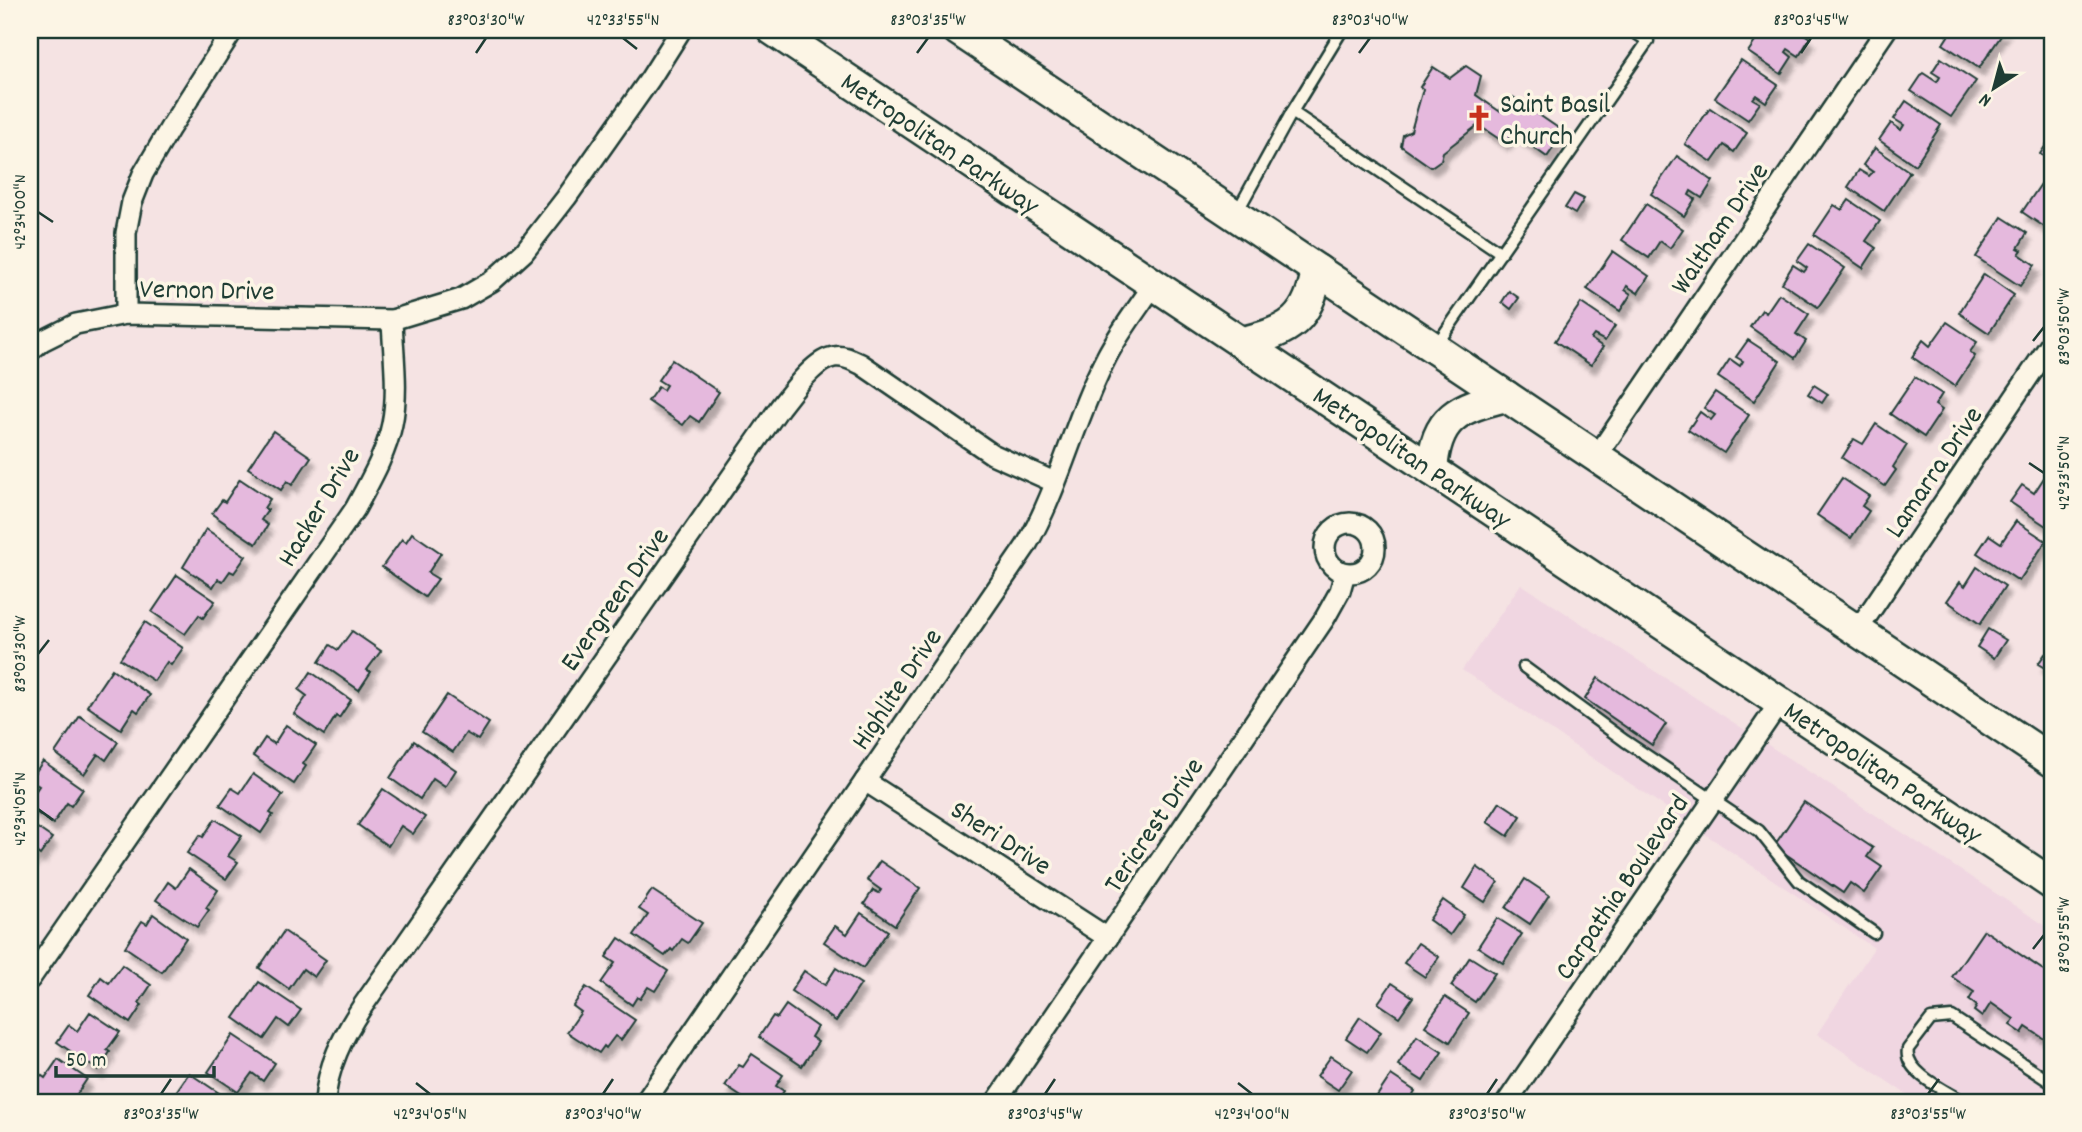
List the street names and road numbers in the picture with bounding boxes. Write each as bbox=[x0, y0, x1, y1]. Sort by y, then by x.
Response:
street label: Metropolitan Parkway bbox=[831, 65, 1046, 228]
street label: Waltham Drive bbox=[1663, 156, 1781, 304]
street label: Vernon Drive bbox=[139, 272, 275, 314]
street label: Metropolitan Parkway bbox=[1303, 379, 1518, 542]
street label: Lamarra Drive bbox=[1877, 400, 1995, 548]
street label: Hacker Drive bbox=[270, 441, 373, 576]
street label: Evergreen Drive bbox=[553, 521, 682, 681]
street label: Highlite Drive bbox=[844, 622, 955, 760]
street label: Metropolitan Parkway bbox=[1774, 694, 1989, 857]
street label: Tericrest Drive bbox=[1096, 751, 1216, 902]
street label: Carpathia Boulevard bbox=[1547, 788, 1701, 990]
street label: Sheri Drive bbox=[941, 793, 1058, 888]

